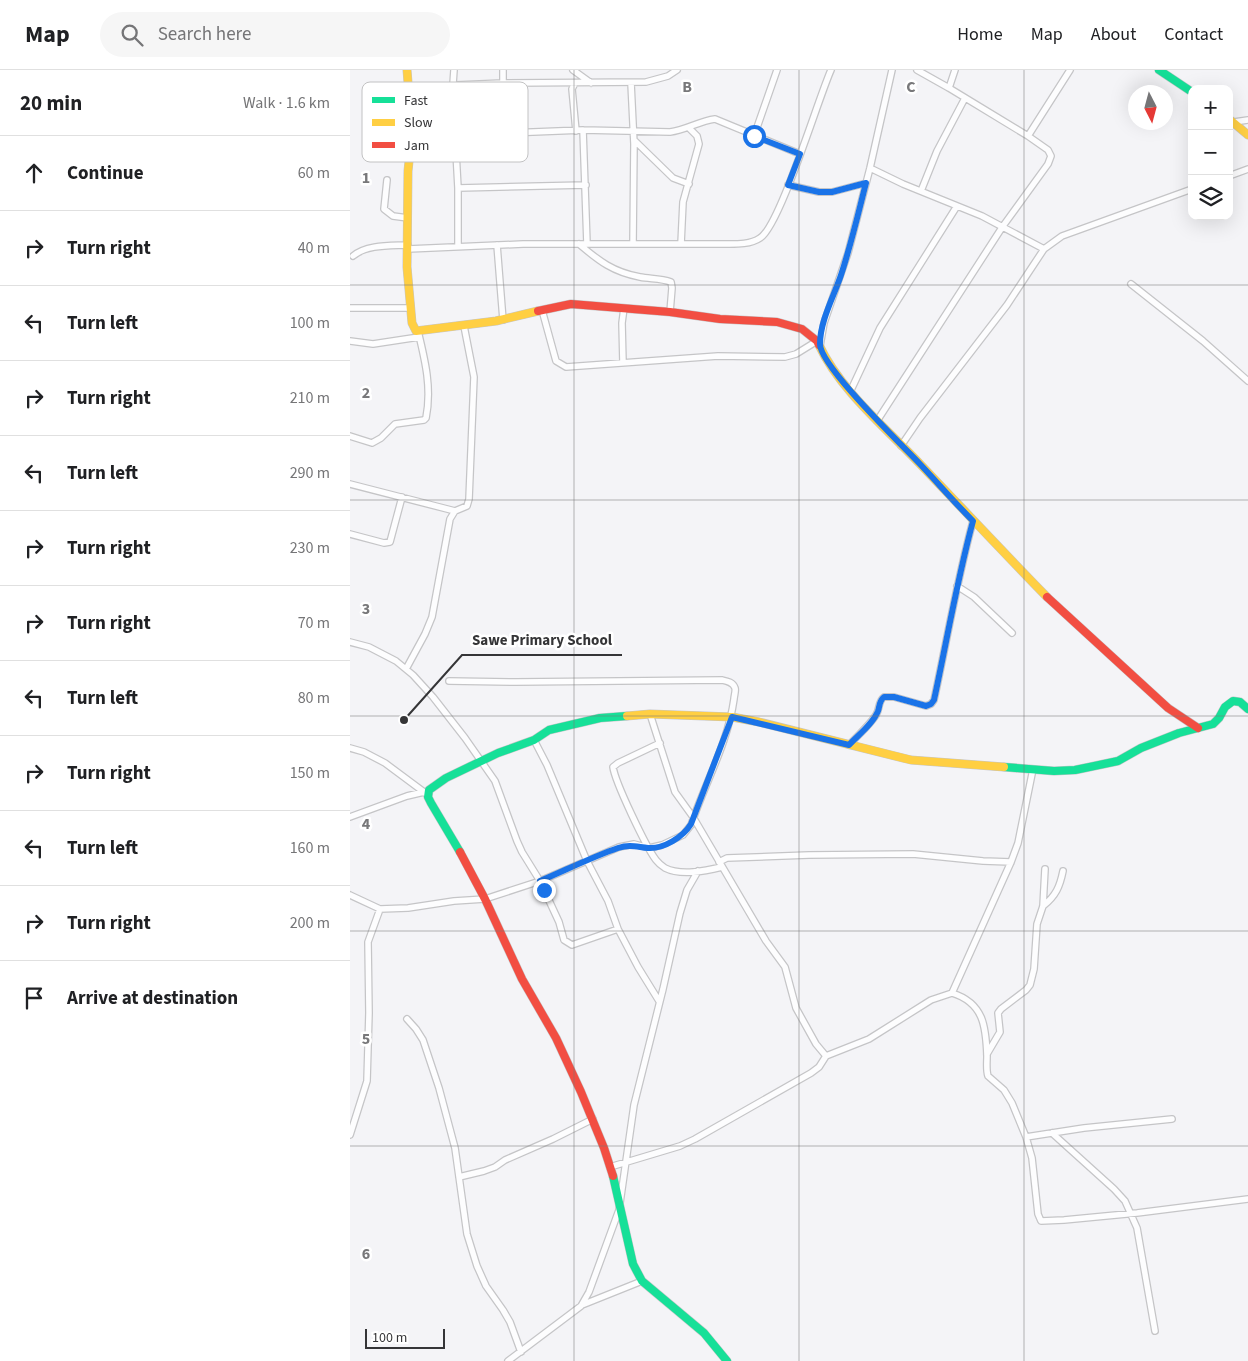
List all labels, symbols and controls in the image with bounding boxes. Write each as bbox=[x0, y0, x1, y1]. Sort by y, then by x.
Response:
search box bbox=[100, 12, 450, 57]
text: Map bbox=[25, 17, 70, 52]
icon: search bbox=[118, 21, 146, 49]
text: Search here bbox=[158, 21, 251, 48]
text: Home bbox=[957, 22, 1003, 47]
text: Map bbox=[1031, 22, 1063, 47]
text: About bbox=[1091, 22, 1136, 47]
text: Contact bbox=[1164, 22, 1223, 47]
text: B bbox=[682, 76, 692, 98]
text: C bbox=[906, 76, 916, 98]
legend bbox=[362, 82, 528, 162]
north arrow bbox=[1128, 85, 1173, 130]
map controls bbox=[1188, 85, 1233, 220]
button: + bbox=[1188, 85, 1233, 130]
text: 20 min bbox=[20, 88, 82, 118]
text: Fast bbox=[404, 91, 428, 111]
text: Walk · 1.6 km bbox=[243, 92, 330, 114]
text: Slow bbox=[404, 113, 433, 133]
route start bbox=[743, 125, 766, 148]
button: − bbox=[1188, 130, 1233, 175]
text: Jam bbox=[404, 136, 429, 156]
icon: ahead bbox=[20, 159, 48, 187]
text: Continue bbox=[67, 160, 144, 187]
text: 60 m bbox=[298, 162, 330, 184]
text: 1 bbox=[362, 167, 370, 189]
button: layers bbox=[1188, 175, 1233, 220]
icon: right bbox=[20, 234, 48, 262]
text: Turn right bbox=[67, 235, 151, 262]
text: 40 m bbox=[298, 237, 330, 259]
icon: left bbox=[20, 309, 48, 337]
text: Turn left bbox=[67, 310, 138, 337]
text: 100 m bbox=[290, 312, 330, 334]
text: 2 bbox=[362, 382, 370, 404]
icon: right bbox=[20, 384, 48, 412]
text: Turn right bbox=[67, 385, 151, 412]
text: 210 m bbox=[290, 387, 330, 409]
icon: left bbox=[20, 459, 48, 487]
text: Turn left bbox=[67, 460, 138, 487]
text: 290 m bbox=[290, 462, 330, 484]
icon: right bbox=[20, 534, 48, 562]
text: Turn right bbox=[67, 535, 151, 562]
text: 230 m bbox=[290, 537, 330, 559]
text: 3 bbox=[362, 598, 370, 620]
icon: right bbox=[20, 609, 48, 637]
text: Turn right bbox=[67, 610, 151, 637]
text: 70 m bbox=[298, 612, 330, 634]
callout: Sawe Primary School bbox=[462, 625, 622, 655]
text: Sawe Primary School bbox=[472, 630, 613, 651]
icon: left bbox=[20, 684, 48, 712]
text: Turn left bbox=[67, 685, 138, 712]
text: 80 m bbox=[298, 687, 330, 709]
icon: right bbox=[20, 759, 48, 787]
text: Turn right bbox=[67, 760, 151, 787]
text: 150 m bbox=[290, 762, 330, 784]
text: 4 bbox=[362, 813, 371, 835]
icon: left bbox=[20, 834, 48, 862]
text: Turn left bbox=[67, 835, 138, 862]
text: 160 m bbox=[290, 837, 330, 859]
route end bbox=[533, 879, 556, 902]
icon: right bbox=[20, 909, 48, 937]
text: Turn right bbox=[67, 910, 151, 937]
text: 200 m bbox=[290, 912, 330, 934]
icon: arrive bbox=[20, 984, 48, 1012]
text: Arrive at destination bbox=[67, 985, 238, 1012]
text: 5 bbox=[362, 1028, 370, 1050]
text: 6 bbox=[362, 1243, 370, 1265]
scale bar bbox=[365, 1326, 445, 1349]
text: 100 m bbox=[372, 1328, 407, 1348]

